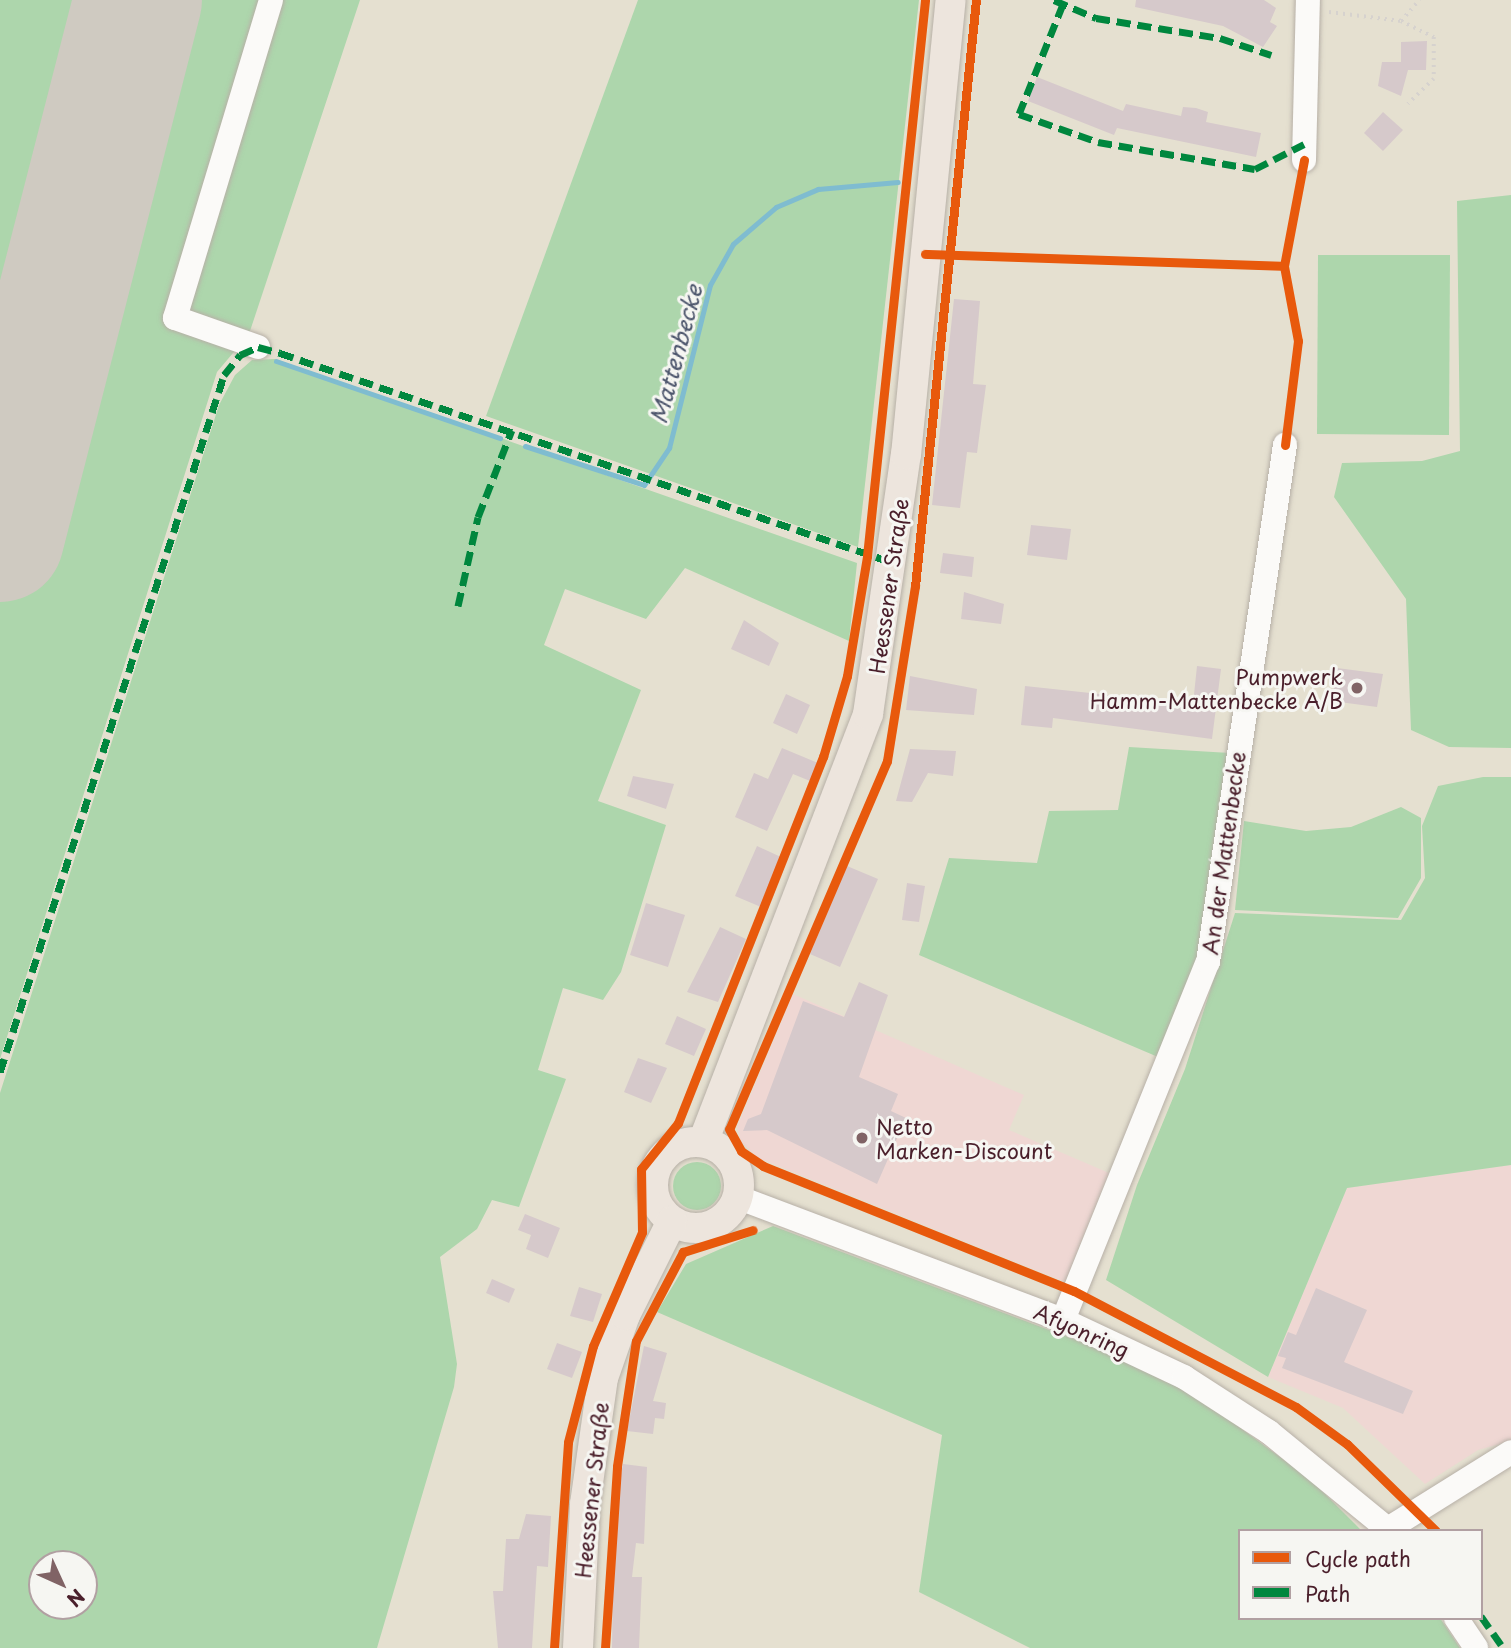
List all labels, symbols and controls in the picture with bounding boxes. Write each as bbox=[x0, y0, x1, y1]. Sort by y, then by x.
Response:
water label: Mattenbecke bbox=[644, 282, 708, 426]
street label: Heessener Straße bbox=[863, 496, 913, 676]
place label: Pumpwerk Hamm-Mattenbecke A/B bbox=[1089, 663, 1343, 713]
marker: Pumpwerk Hamm-Mattenbecke A/B bbox=[1349, 680, 1365, 696]
street label: An der Mattenbecke bbox=[1196, 750, 1250, 956]
place label: Netto Marken-Discount bbox=[876, 1113, 1052, 1163]
marker: Netto Marken-Discount bbox=[854, 1130, 870, 1146]
street label: Afyonring bbox=[1031, 1298, 1133, 1362]
street label: Heessener Straße bbox=[569, 1400, 613, 1580]
legend bbox=[1238, 1529, 1483, 1620]
text: Cycle path bbox=[1305, 1542, 1411, 1574]
north arrow bbox=[28, 1550, 98, 1620]
text: Path bbox=[1305, 1577, 1350, 1609]
text: N bbox=[61, 1583, 92, 1614]

